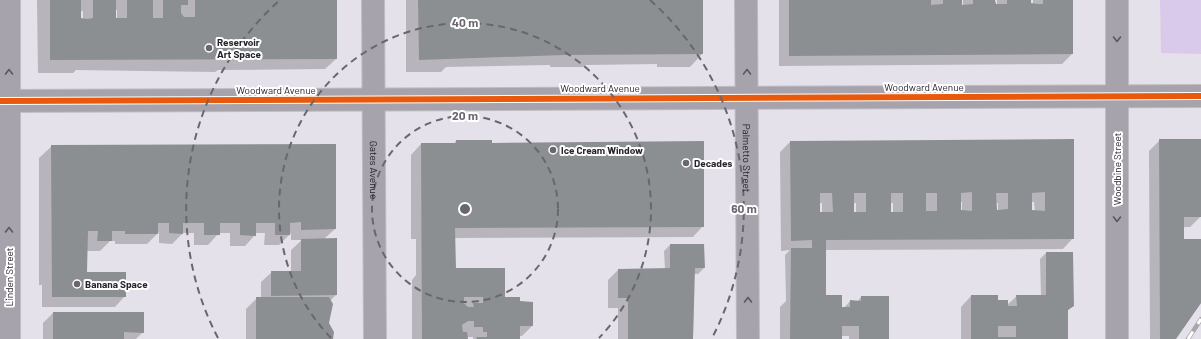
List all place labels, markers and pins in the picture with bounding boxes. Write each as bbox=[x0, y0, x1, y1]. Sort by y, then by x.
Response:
place label: Reservoir Art Space bbox=[217, 36, 262, 60]
marker: Reservoir Art Space bbox=[204, 43, 214, 53]
place label: Ice Cream Window bbox=[561, 144, 643, 156]
marker: Ice Cream Window bbox=[548, 145, 558, 155]
place label: Decades bbox=[694, 157, 732, 169]
marker: Decades bbox=[681, 158, 691, 168]
centre of rings bbox=[458, 202, 472, 216]
place label: Banana Space bbox=[85, 278, 148, 290]
marker: Banana Space bbox=[72, 279, 82, 289]

